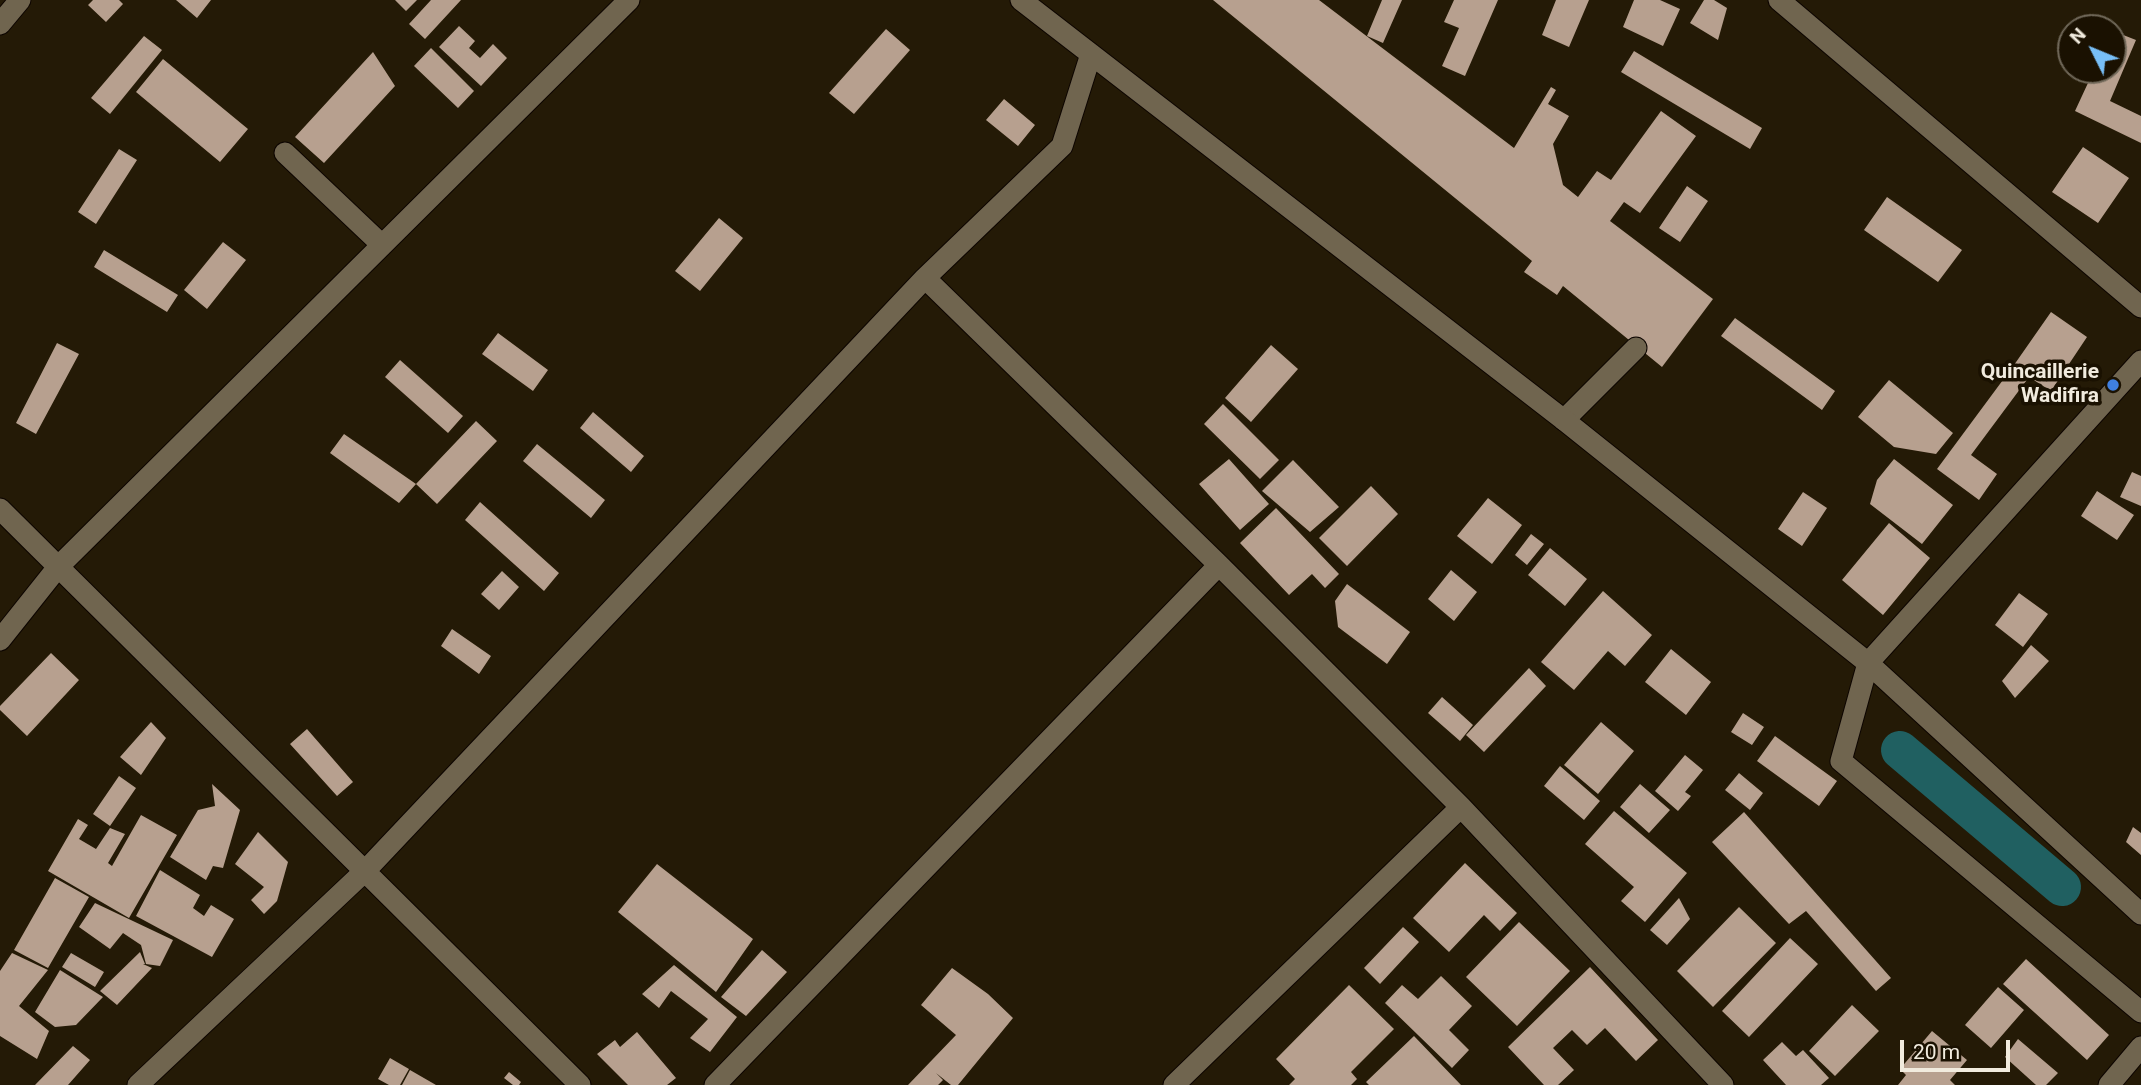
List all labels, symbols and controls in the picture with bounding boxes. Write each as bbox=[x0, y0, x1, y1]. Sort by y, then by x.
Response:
north arrow bbox=[2057, 14, 2127, 84]
text: N bbox=[2065, 23, 2091, 48]
place label: Quincaillerie Wadifira bbox=[1981, 360, 2099, 410]
marker: Quincaillerie Wadifira bbox=[2105, 377, 2121, 393]
scale bar bbox=[1903, 1026, 2013, 1070]
text: 20 m bbox=[1913, 1040, 1960, 1064]

